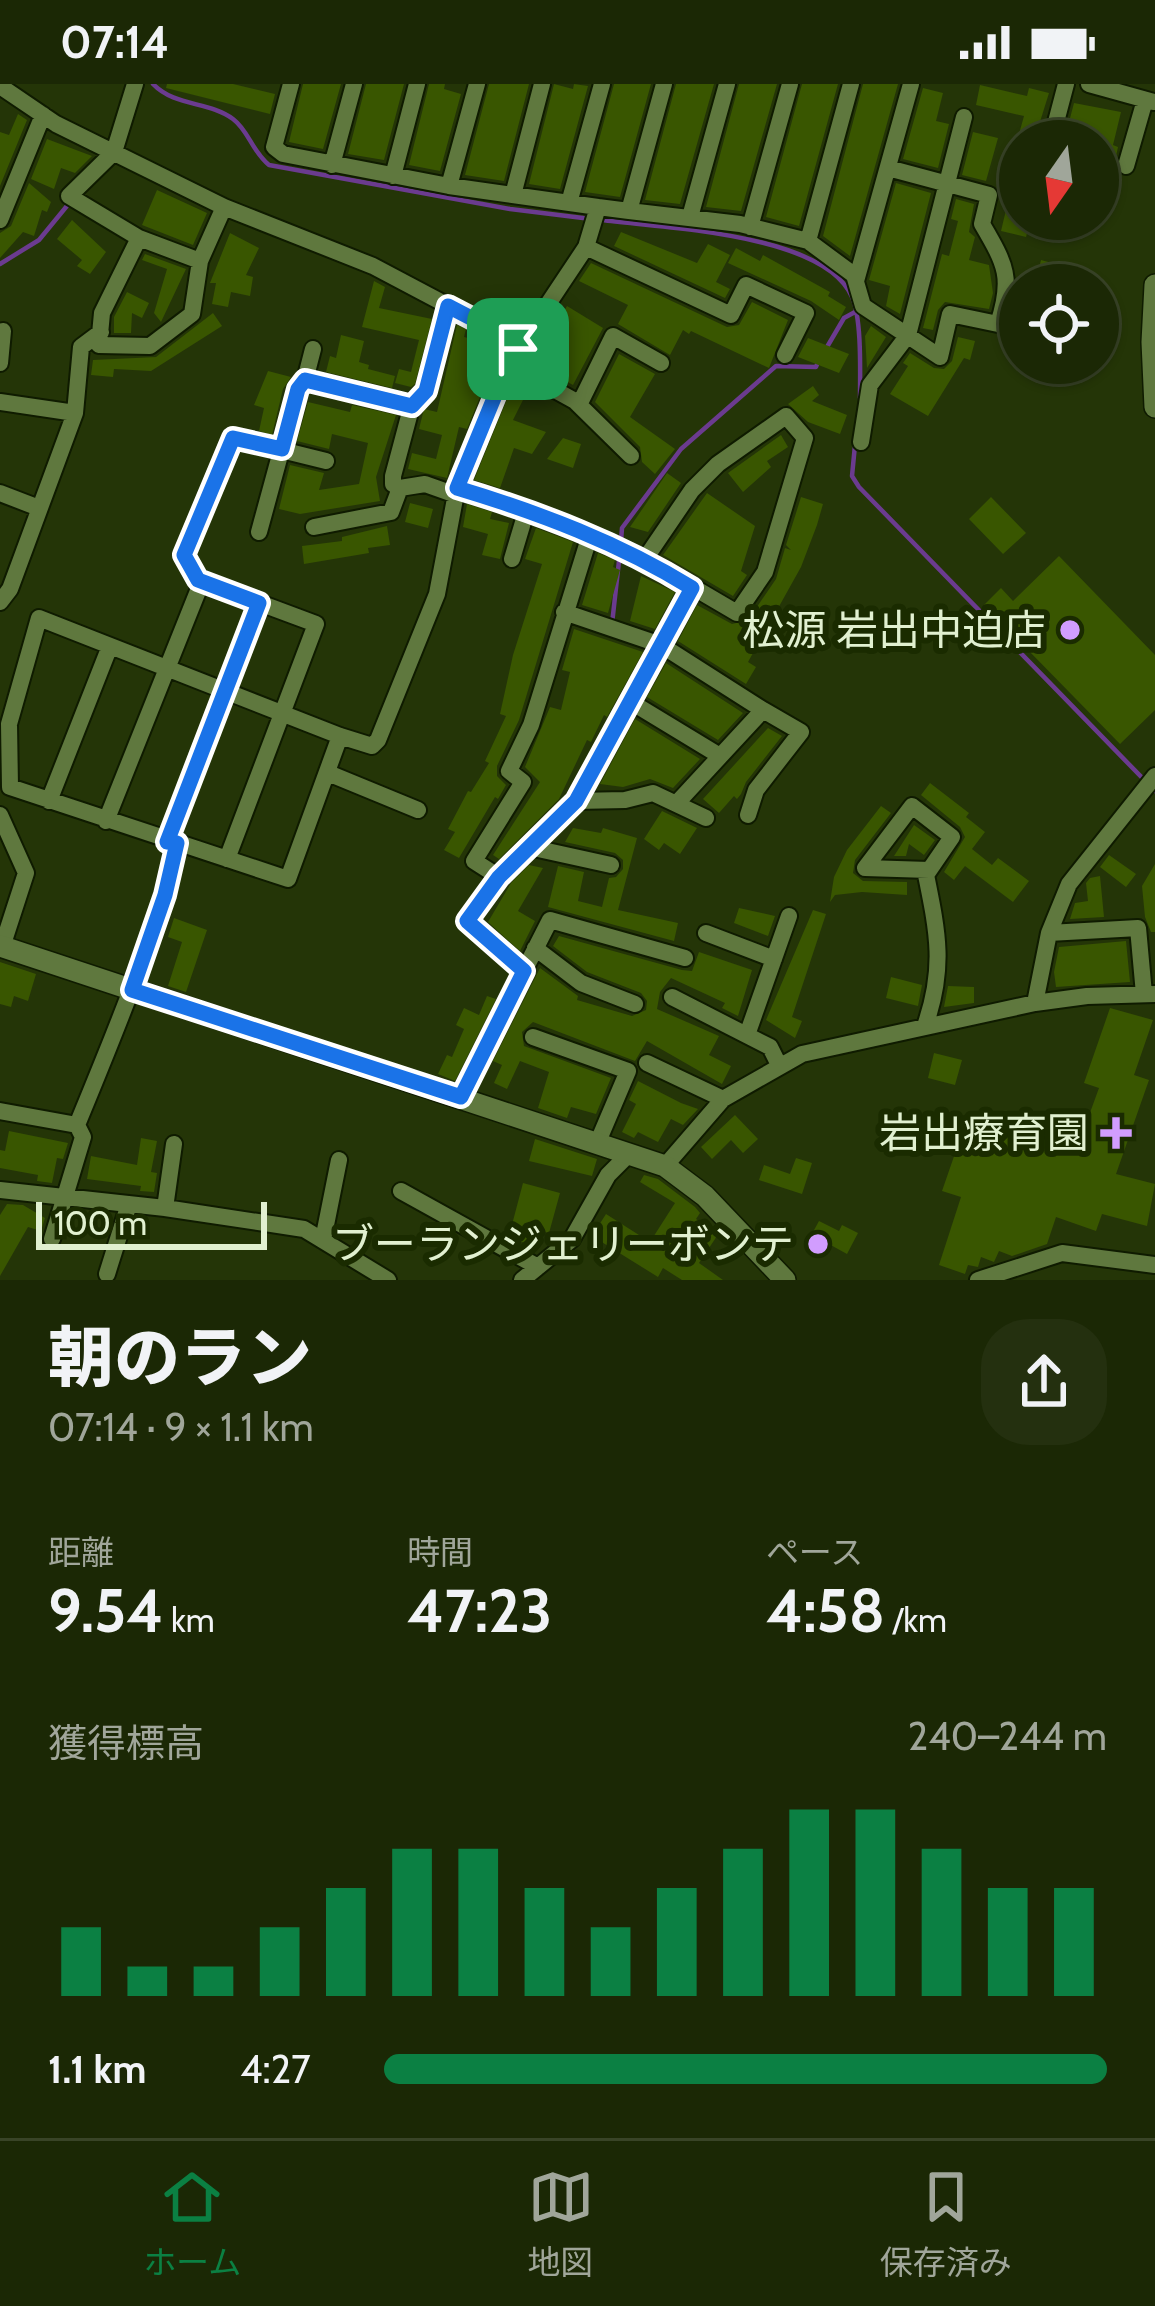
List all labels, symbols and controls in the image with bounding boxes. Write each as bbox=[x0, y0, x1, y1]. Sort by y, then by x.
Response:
text: 07:14 bbox=[60, 15, 169, 69]
north arrow bbox=[999, 120, 1119, 240]
map controls bbox=[999, 120, 1119, 384]
button: locate bbox=[999, 264, 1119, 384]
pin bbox=[467, 298, 569, 400]
icon: arrive bbox=[485, 316, 551, 382]
place label: 松源 岩出中迫店 bbox=[743, 604, 1046, 656]
marker: 松源 岩出中迫店 bbox=[1057, 617, 1083, 643]
place label: 岩出療育園 bbox=[879, 1107, 1089, 1159]
marker: 岩出療育園 bbox=[1100, 1117, 1132, 1149]
scale bar bbox=[36, 1196, 267, 1249]
text: 100 m bbox=[54, 1203, 147, 1243]
place label: ブーランジェリーボンテ bbox=[332, 1218, 794, 1270]
marker: ブーランジェリーボンテ bbox=[805, 1231, 831, 1257]
text: 朝のラン bbox=[48, 1317, 312, 1398]
button: share bbox=[981, 1319, 1107, 1445]
text: 07:14 · 9 × 1.1 km bbox=[48, 1403, 314, 1451]
text: 距離 bbox=[48, 1532, 114, 1572]
text: 時間 bbox=[407, 1532, 473, 1572]
text: ペース bbox=[766, 1532, 863, 1572]
text: 9.54 bbox=[48, 1574, 164, 1647]
text: 47:23 bbox=[407, 1574, 552, 1647]
text: 4:58 bbox=[766, 1574, 885, 1647]
text: km bbox=[164, 1600, 215, 1640]
text: /km bbox=[885, 1600, 947, 1640]
text: 240–244 m bbox=[908, 1712, 1107, 1760]
text: 獲得標高 bbox=[48, 1719, 204, 1767]
text: 1.1 km bbox=[48, 2045, 146, 2093]
text: 4:27 bbox=[240, 2045, 311, 2093]
tab: ホーム bbox=[143, 2164, 241, 2284]
tab: 地図 bbox=[528, 2164, 594, 2284]
tab: 保存済み bbox=[880, 2164, 1012, 2284]

